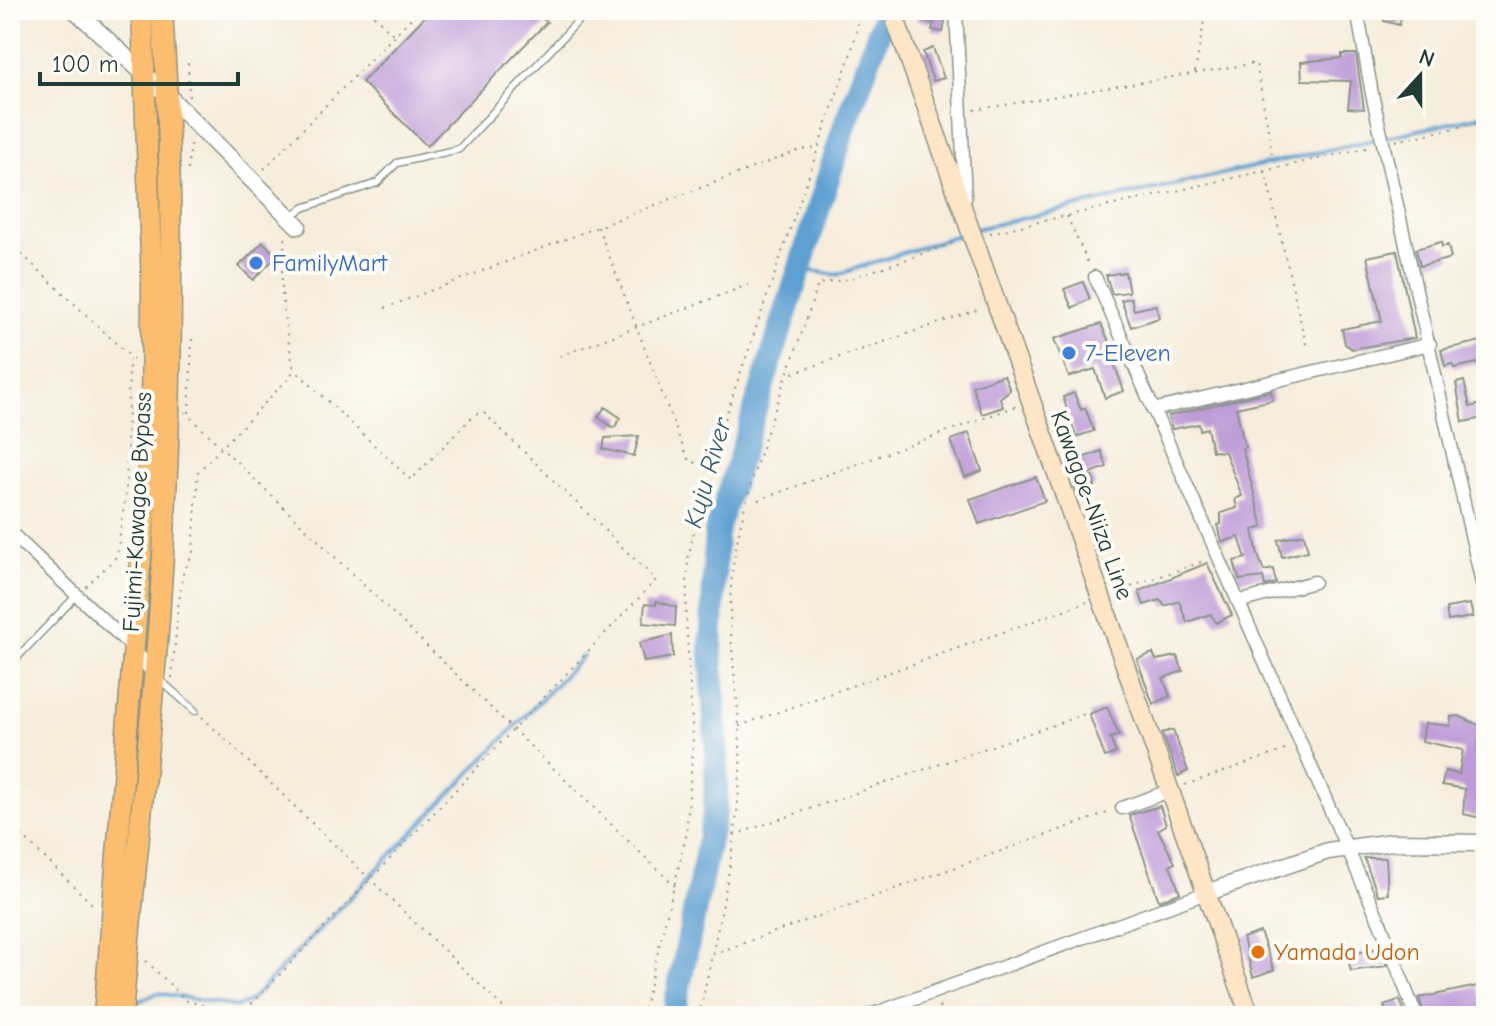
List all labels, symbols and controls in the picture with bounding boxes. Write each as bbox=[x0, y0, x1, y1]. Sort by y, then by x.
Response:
scale bar bbox=[40, 36, 238, 86]
north arrow bbox=[1380, 36, 1460, 116]
text: N bbox=[1415, 44, 1438, 73]
text: 100 m bbox=[52, 50, 119, 78]
place label: FamilyMart bbox=[272, 249, 388, 277]
marker: FamilyMart bbox=[247, 254, 265, 272]
place label: 7-Eleven bbox=[1085, 339, 1171, 367]
marker: 7-Eleven bbox=[1060, 344, 1078, 362]
street label: Fujimi-Kawagoe Bypass bbox=[117, 391, 157, 633]
street label: Kawagoe-Niiza Line bbox=[1045, 407, 1139, 603]
water label: Kuju River bbox=[678, 413, 738, 531]
place label: Yamada Udon bbox=[1274, 938, 1420, 966]
marker: Yamada Udon bbox=[1249, 943, 1267, 961]

